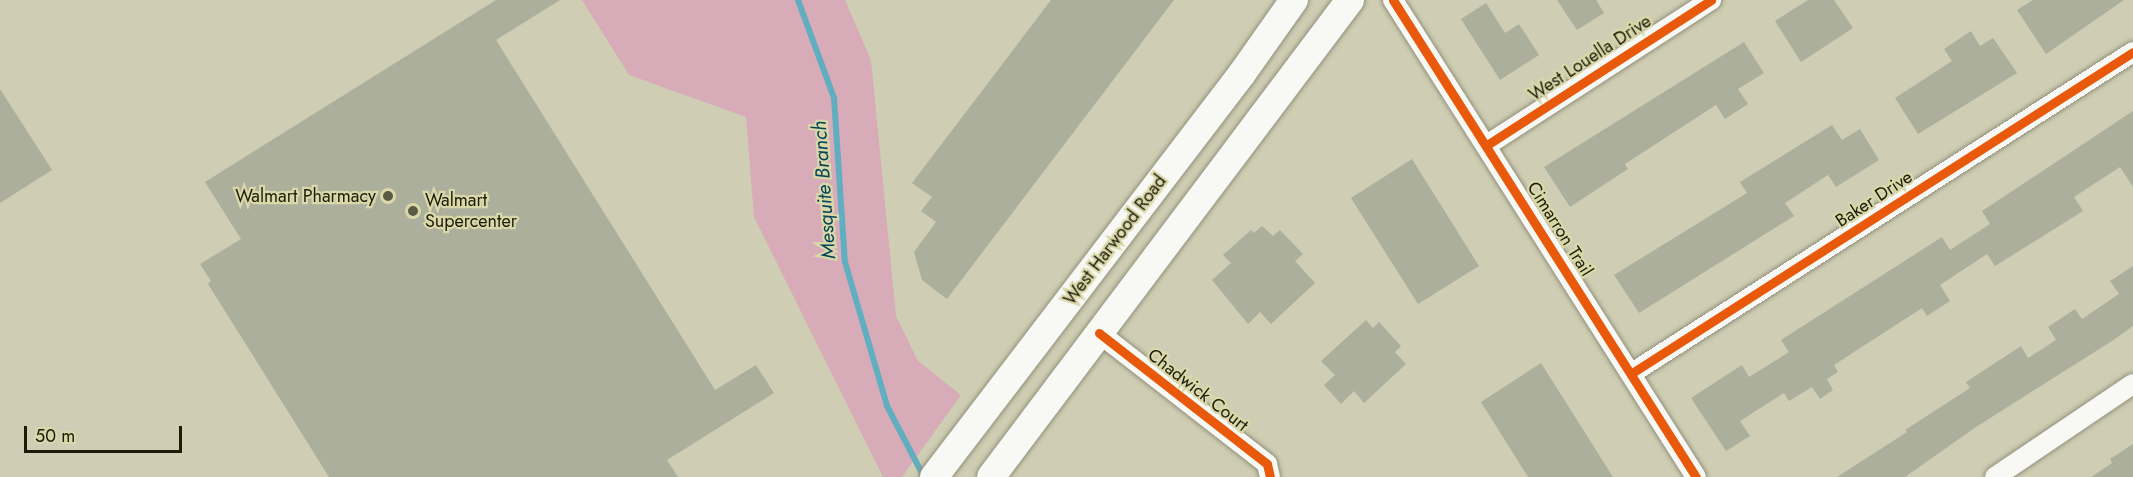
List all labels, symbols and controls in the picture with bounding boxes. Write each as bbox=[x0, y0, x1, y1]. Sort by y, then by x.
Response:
street label: West Louella Drive bbox=[1525, 10, 1655, 106]
water label: Mesquite Branch bbox=[807, 120, 841, 260]
street label: Baker Drive bbox=[1832, 166, 1916, 232]
street label: West Harwood Road bbox=[1059, 171, 1171, 309]
street label: Cimarron Trail bbox=[1522, 178, 1598, 280]
place label: Walmart Pharmacy bbox=[235, 185, 376, 207]
marker: Walmart Pharmacy bbox=[381, 189, 395, 203]
place label: Walmart Supercenter bbox=[425, 190, 517, 232]
marker: Walmart Supercenter bbox=[406, 204, 420, 218]
street label: Chadwick Court bbox=[1143, 344, 1253, 436]
scale bar bbox=[27, 414, 184, 452]
text: 50 m bbox=[35, 423, 75, 449]

